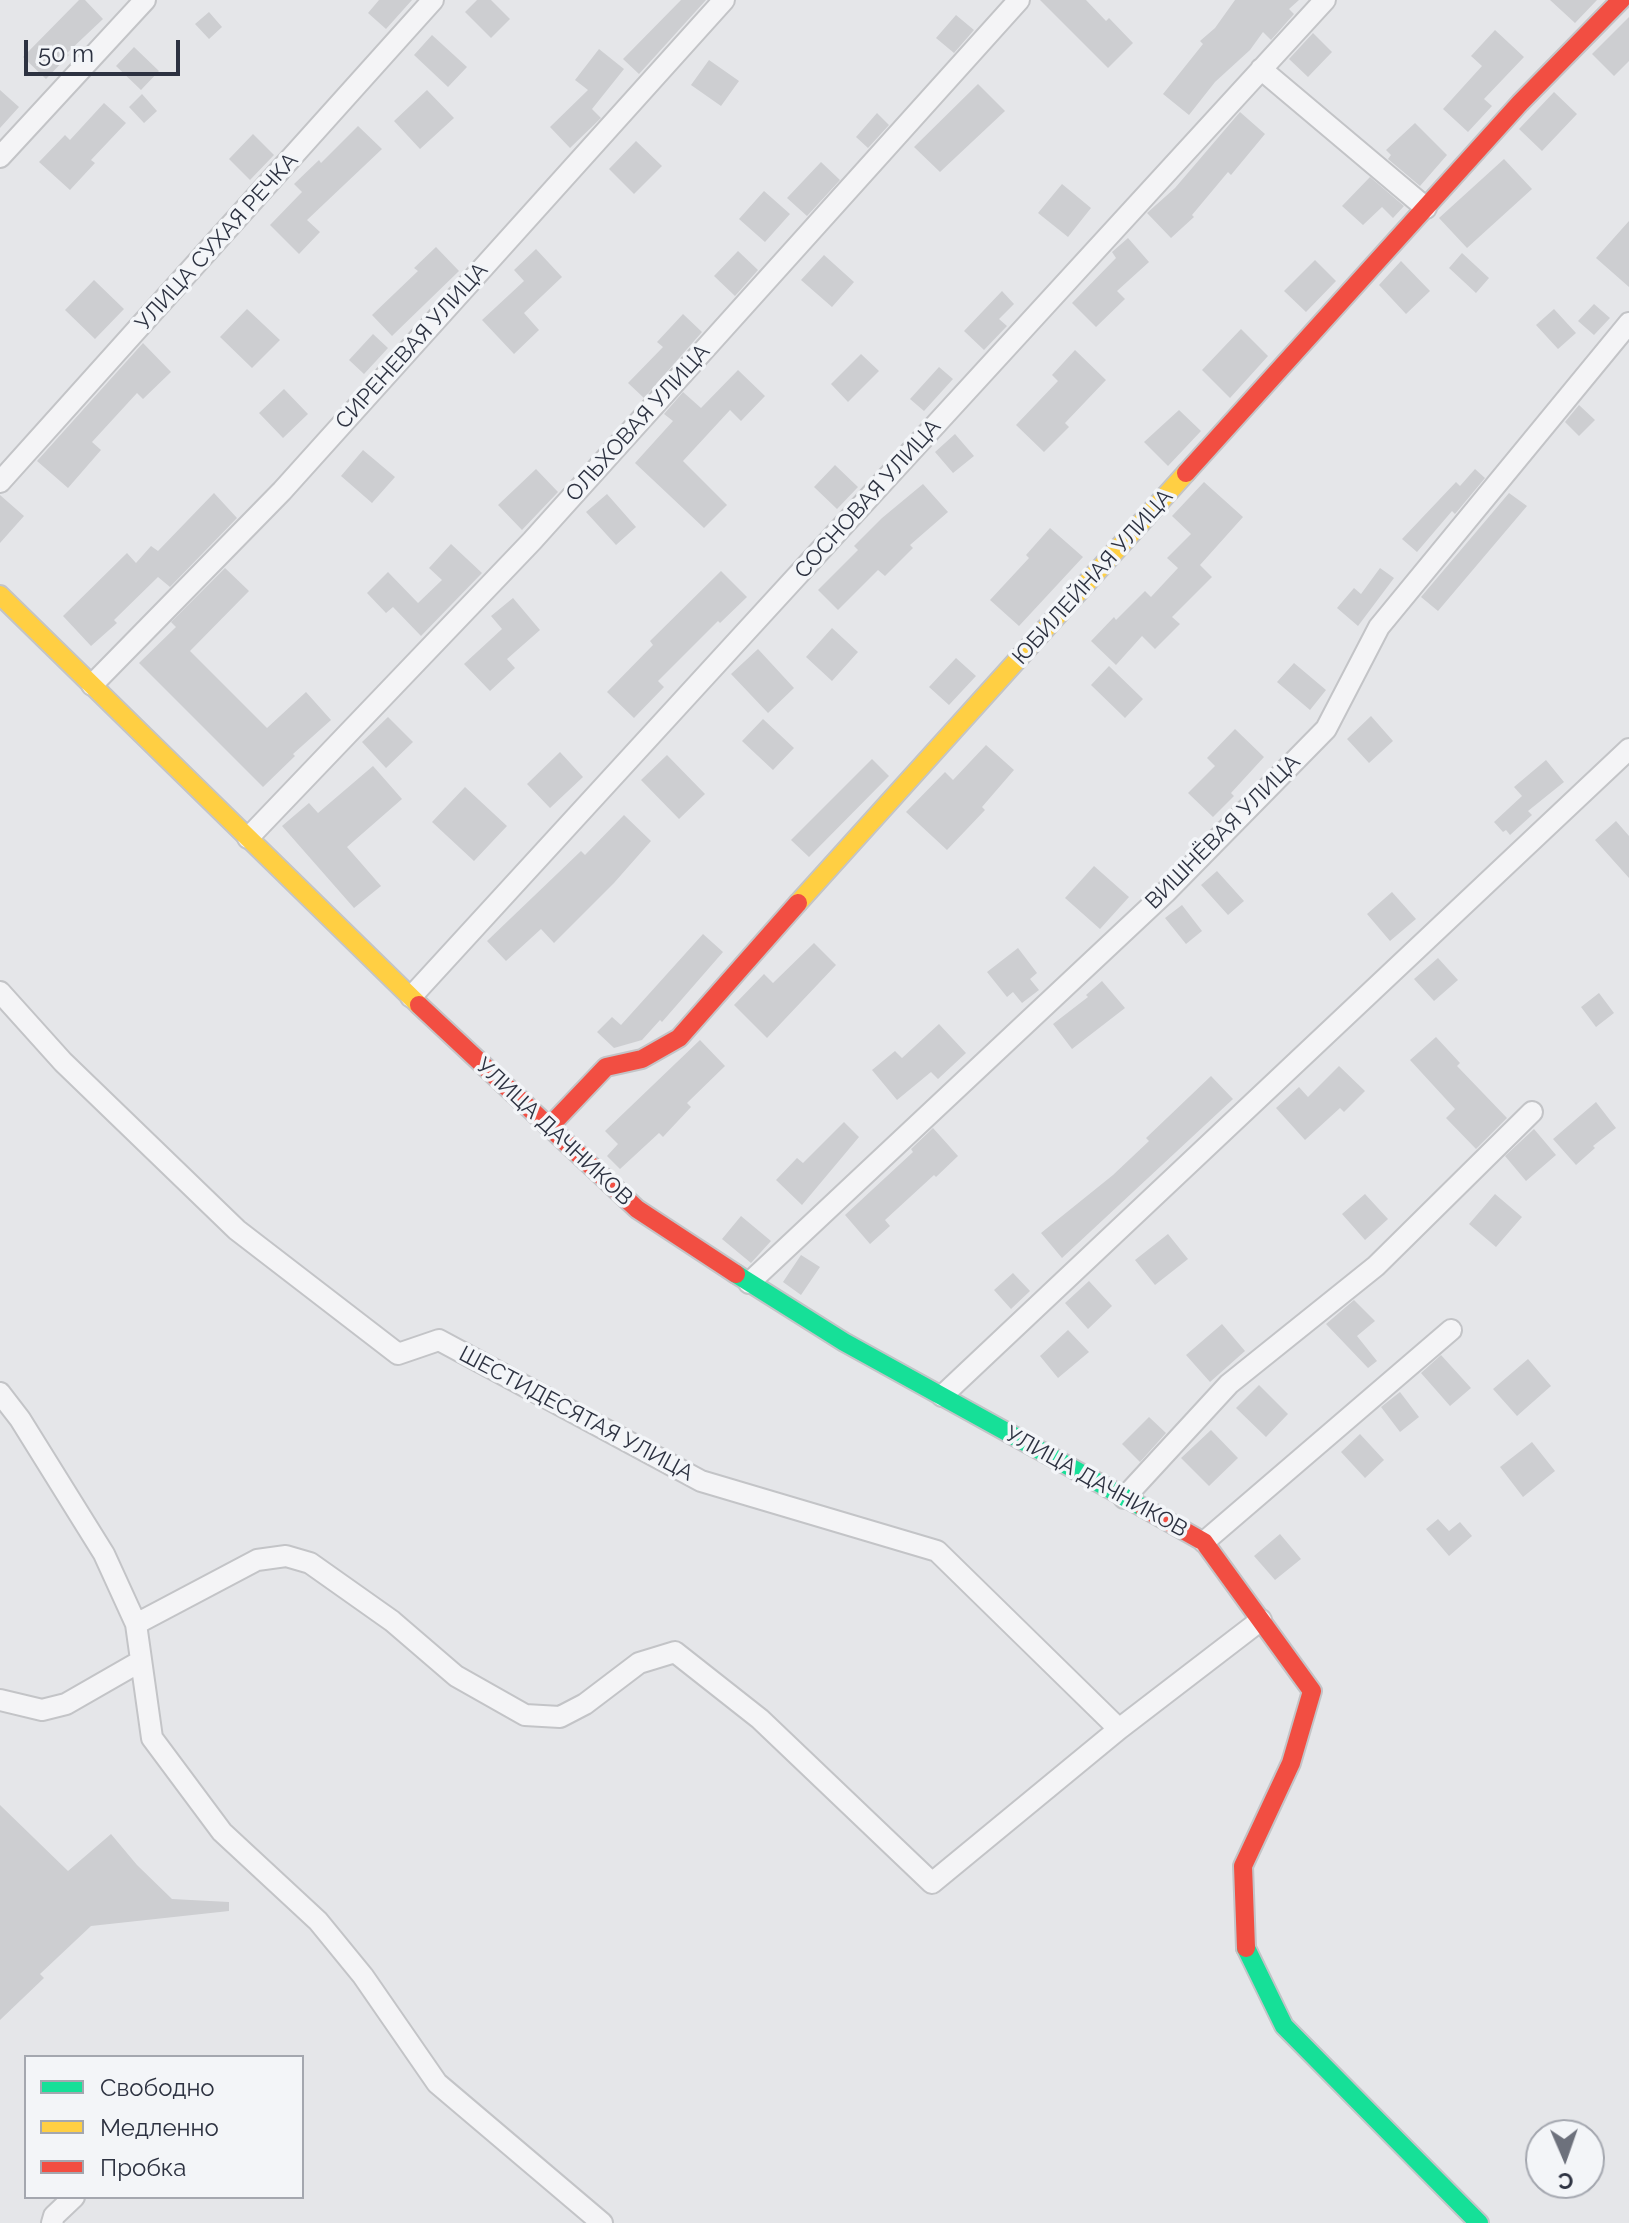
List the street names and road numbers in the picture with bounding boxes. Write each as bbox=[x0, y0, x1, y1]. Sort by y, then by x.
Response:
street label: УЛИЦА СУХАЯ РЕЧКА bbox=[130, 148, 304, 336]
street label: СИРЕНЕВАЯ УЛИЦА bbox=[330, 257, 494, 435]
street label: ОЛЬХОВАЯ УЛИЦА bbox=[560, 339, 716, 507]
street label: СОСНОВАЯ УЛИЦА bbox=[789, 414, 947, 584]
street label: ЮБИЛЕЙНАЯ УЛИЦА bbox=[1007, 484, 1179, 670]
street label: ВИШНЁВАЯ УЛИЦА bbox=[1140, 749, 1306, 915]
street label: УЛИЦА ДАЧНИКОВ bbox=[470, 1053, 638, 1211]
street label: ШЕСТИДЕСЯТАЯ УЛИЦА bbox=[454, 1341, 698, 1487]
street label: УЛИЦА ДАЧНИКОВ bbox=[1000, 1421, 1192, 1543]

